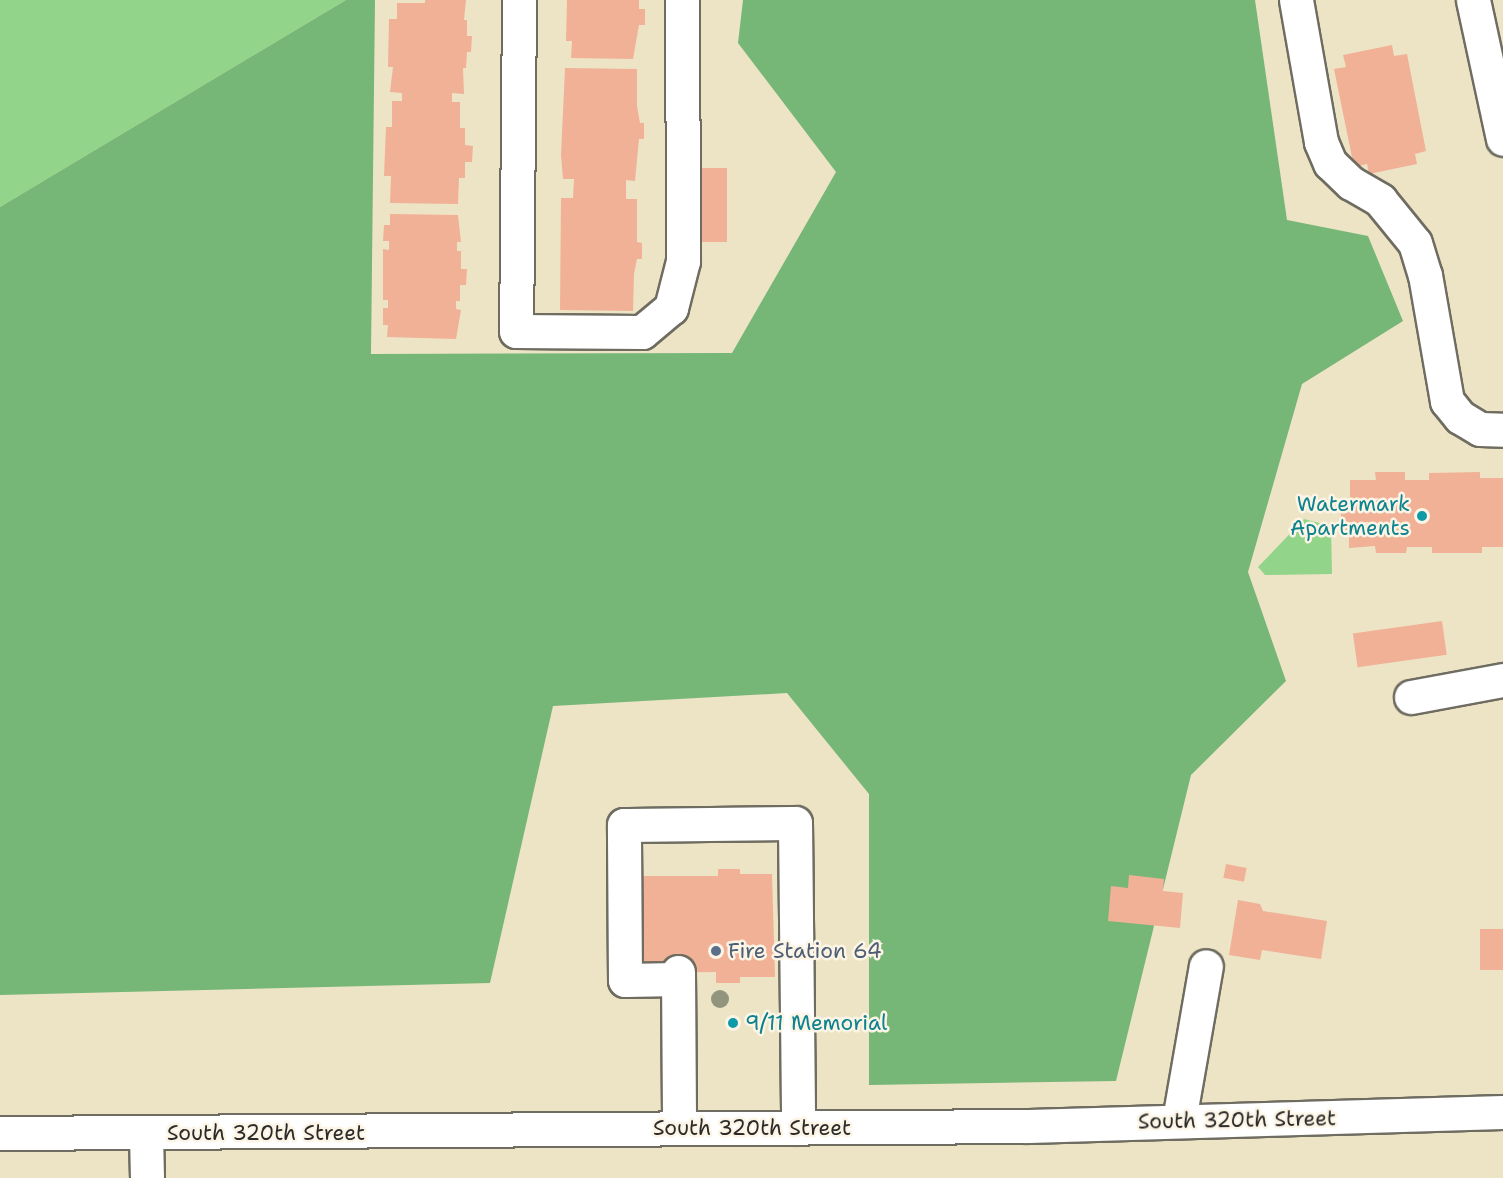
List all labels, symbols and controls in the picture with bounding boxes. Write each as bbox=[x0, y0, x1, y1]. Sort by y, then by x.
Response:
place label: Watermark Apartments bbox=[1290, 491, 1410, 541]
marker: Watermark Apartments bbox=[1415, 509, 1429, 523]
place label: Fire Station 64 bbox=[728, 938, 882, 964]
marker: Fire Station 64 bbox=[709, 944, 723, 958]
place label: 9/11 Memorial bbox=[745, 1010, 887, 1036]
marker: 9/11 Memorial bbox=[726, 1016, 740, 1030]
street label: South 320th Street bbox=[1138, 1106, 1336, 1134]
street label: South 320th Street bbox=[653, 1115, 851, 1141]
street label: South 320th Street bbox=[167, 1120, 365, 1146]

